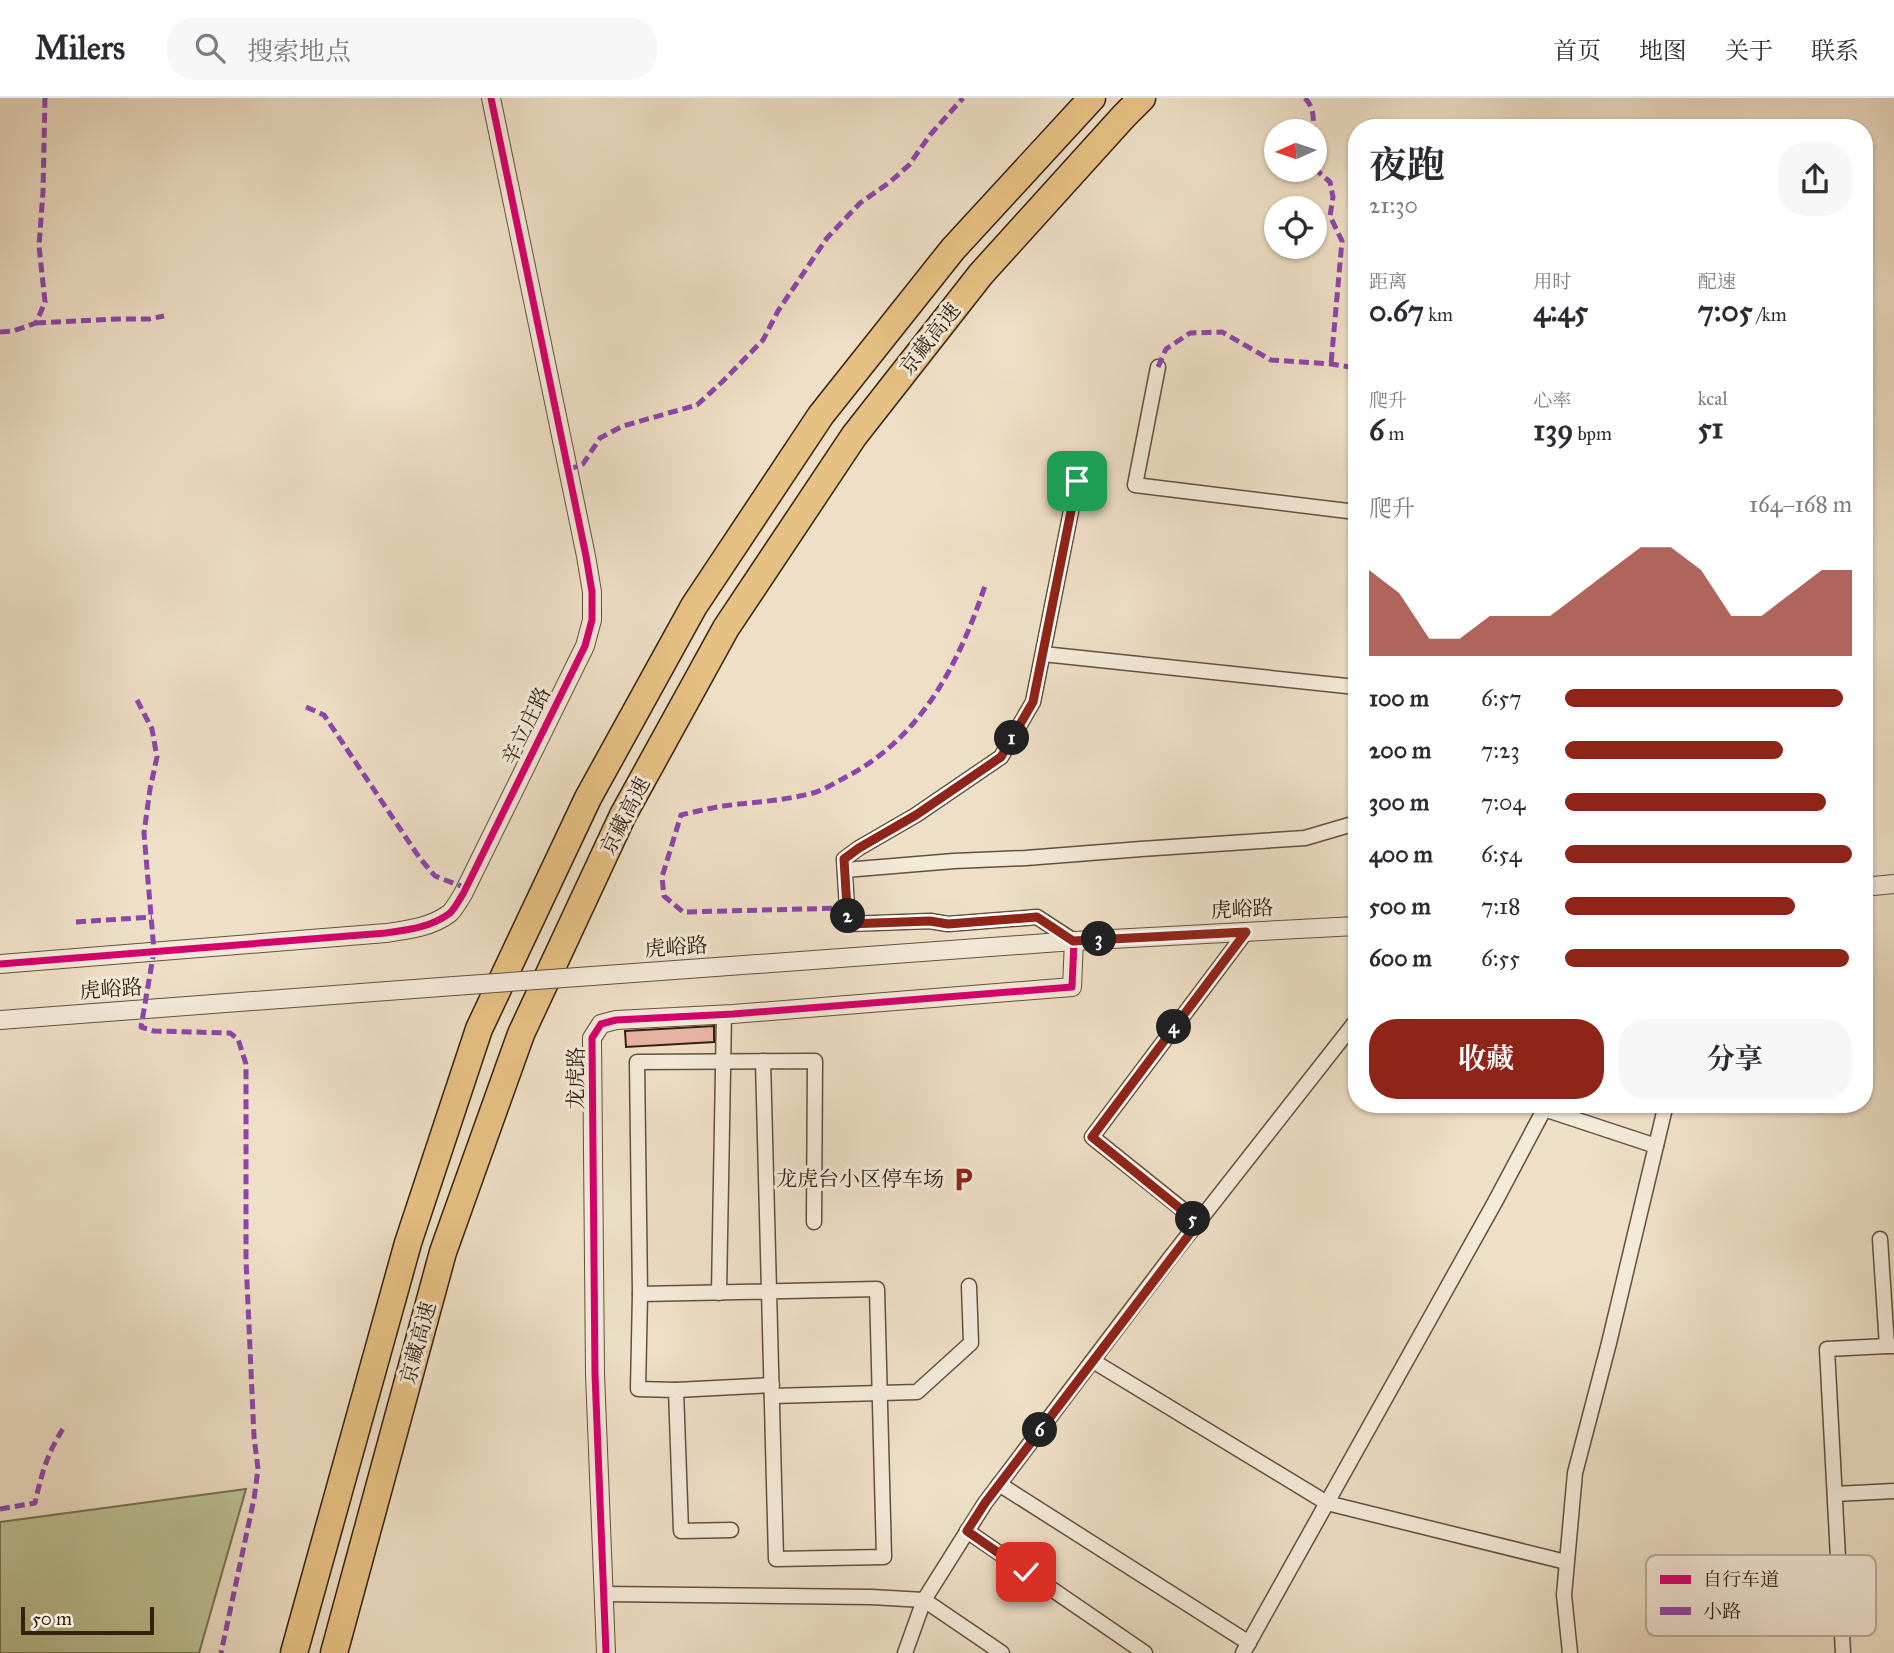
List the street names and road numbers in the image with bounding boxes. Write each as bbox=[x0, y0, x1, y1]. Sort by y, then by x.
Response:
street label: 京藏高速 bbox=[894, 298, 966, 380]
street label: 辛立庄路 bbox=[496, 683, 556, 769]
street label: 京藏高速 bbox=[594, 773, 656, 859]
street label: 虎峪路 bbox=[1210, 894, 1274, 924]
street label: 虎峪路 bbox=[644, 932, 708, 962]
street label: 虎峪路 bbox=[79, 974, 143, 1004]
street label: 龙虎路 bbox=[563, 1047, 589, 1110]
street label: 京藏高速 bbox=[395, 1299, 441, 1387]

